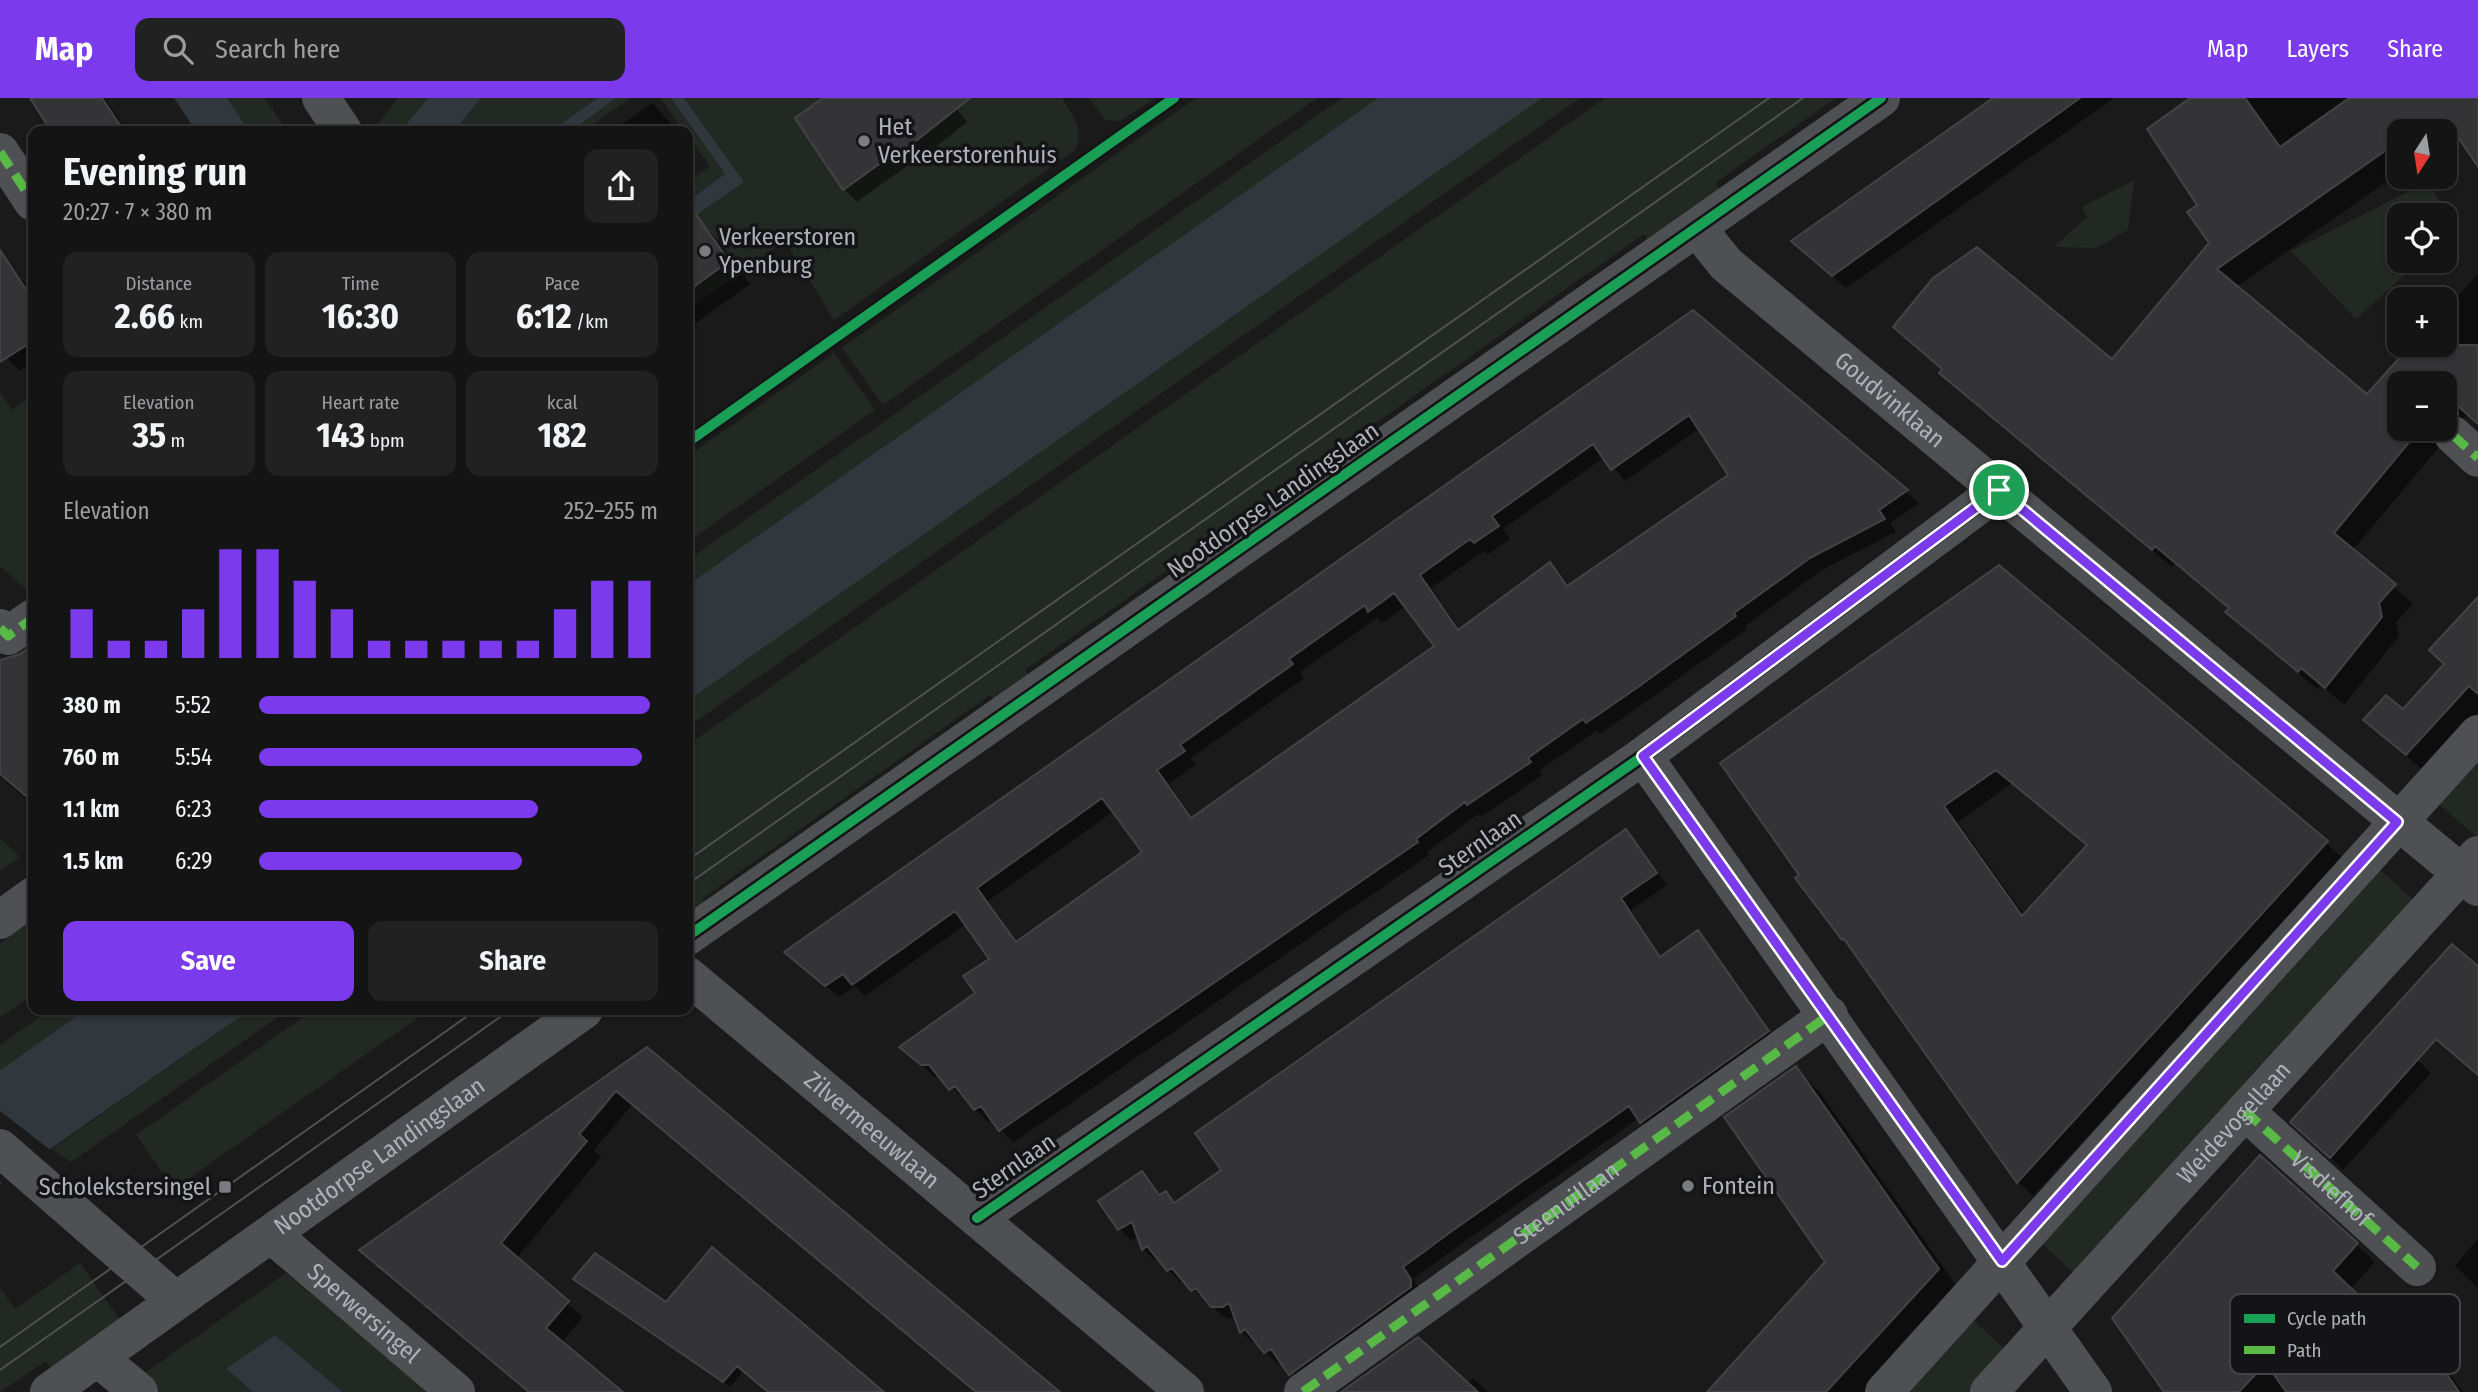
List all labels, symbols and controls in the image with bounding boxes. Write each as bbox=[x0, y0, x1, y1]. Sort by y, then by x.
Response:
search box bbox=[135, 18, 625, 81]
text: Map bbox=[35, 29, 93, 69]
icon: search bbox=[159, 30, 197, 68]
text: Search here bbox=[215, 34, 340, 65]
text: Map bbox=[2207, 35, 2249, 63]
text: Layers bbox=[2287, 35, 2349, 63]
text: Share bbox=[2387, 35, 2443, 63]
place label: Het Verkeerstorenhuis bbox=[878, 113, 1057, 169]
north arrow bbox=[2387, 119, 2457, 189]
map controls bbox=[2387, 119, 2457, 441]
marker: Het Verkeerstorenhuis bbox=[856, 133, 872, 149]
text: Evening run bbox=[63, 149, 247, 195]
button: share bbox=[584, 149, 658, 223]
text: 20:27 · 7 × 380 m bbox=[63, 198, 212, 226]
button: locate bbox=[2387, 203, 2457, 273]
place label: Verkeerstoren Ypenburg bbox=[719, 223, 856, 279]
marker: Verkeerstoren Ypenburg bbox=[697, 243, 713, 259]
text: Distance bbox=[126, 272, 192, 295]
text: Time bbox=[342, 272, 379, 295]
text: Pace bbox=[544, 272, 580, 295]
button: + bbox=[2387, 287, 2457, 357]
text: 2.66 bbox=[115, 295, 175, 337]
text: 16:30 bbox=[322, 295, 399, 337]
text: 6:12 bbox=[516, 295, 572, 337]
text: km bbox=[175, 310, 203, 333]
text: /km bbox=[572, 310, 609, 333]
street label: Goudvinklaan bbox=[1829, 346, 1951, 453]
button: − bbox=[2387, 371, 2457, 441]
text: Elevation bbox=[123, 391, 195, 414]
text: Heart rate bbox=[321, 391, 400, 414]
text: kcal bbox=[547, 391, 578, 414]
text: 35 bbox=[132, 414, 166, 456]
text: 143 bbox=[316, 414, 365, 456]
text: 182 bbox=[538, 414, 587, 456]
street label: Nootdorpse Landingslaan bbox=[1162, 416, 1384, 584]
text: m bbox=[166, 429, 185, 452]
text: bpm bbox=[365, 429, 405, 452]
pin bbox=[1969, 460, 2029, 520]
icon: arrive bbox=[1980, 471, 2018, 509]
text: Elevation bbox=[63, 497, 150, 525]
text: 252–255 m bbox=[564, 497, 658, 525]
text: 380 m bbox=[63, 691, 121, 719]
text: 5:52 bbox=[175, 691, 211, 719]
text: 760 m bbox=[63, 743, 119, 771]
text: 5:54 bbox=[175, 743, 212, 771]
text: 1.1 km bbox=[63, 795, 119, 823]
text: 6:23 bbox=[175, 795, 212, 823]
street label: Sternlaan bbox=[1433, 804, 1527, 882]
text: 1.5 km bbox=[63, 847, 124, 875]
text: 6:29 bbox=[175, 847, 212, 875]
button: Save bbox=[63, 921, 354, 1001]
button: Share bbox=[368, 921, 658, 1001]
street label: Weidevogellaan bbox=[2172, 1056, 2297, 1190]
street label: Zilvermeeuwlaan bbox=[799, 1066, 945, 1194]
street label: Nootdorpse Landingslaan bbox=[269, 1071, 490, 1241]
street label: Sternlaan bbox=[967, 1127, 1061, 1205]
street label: Visdiefhof bbox=[2285, 1145, 2378, 1234]
street label: Steenuillaan bbox=[1508, 1156, 1625, 1250]
place label: Fontein bbox=[1702, 1172, 1775, 1200]
place label: Scholekstersingel bbox=[39, 1173, 211, 1201]
marker: Fontein bbox=[1680, 1178, 1696, 1194]
marker: Scholekstersingel bbox=[217, 1179, 233, 1195]
street label: Sperwersingel bbox=[302, 1258, 426, 1369]
legend bbox=[2230, 1294, 2460, 1374]
text: Cycle path bbox=[2287, 1307, 2366, 1330]
text: Path bbox=[2287, 1339, 2322, 1362]

